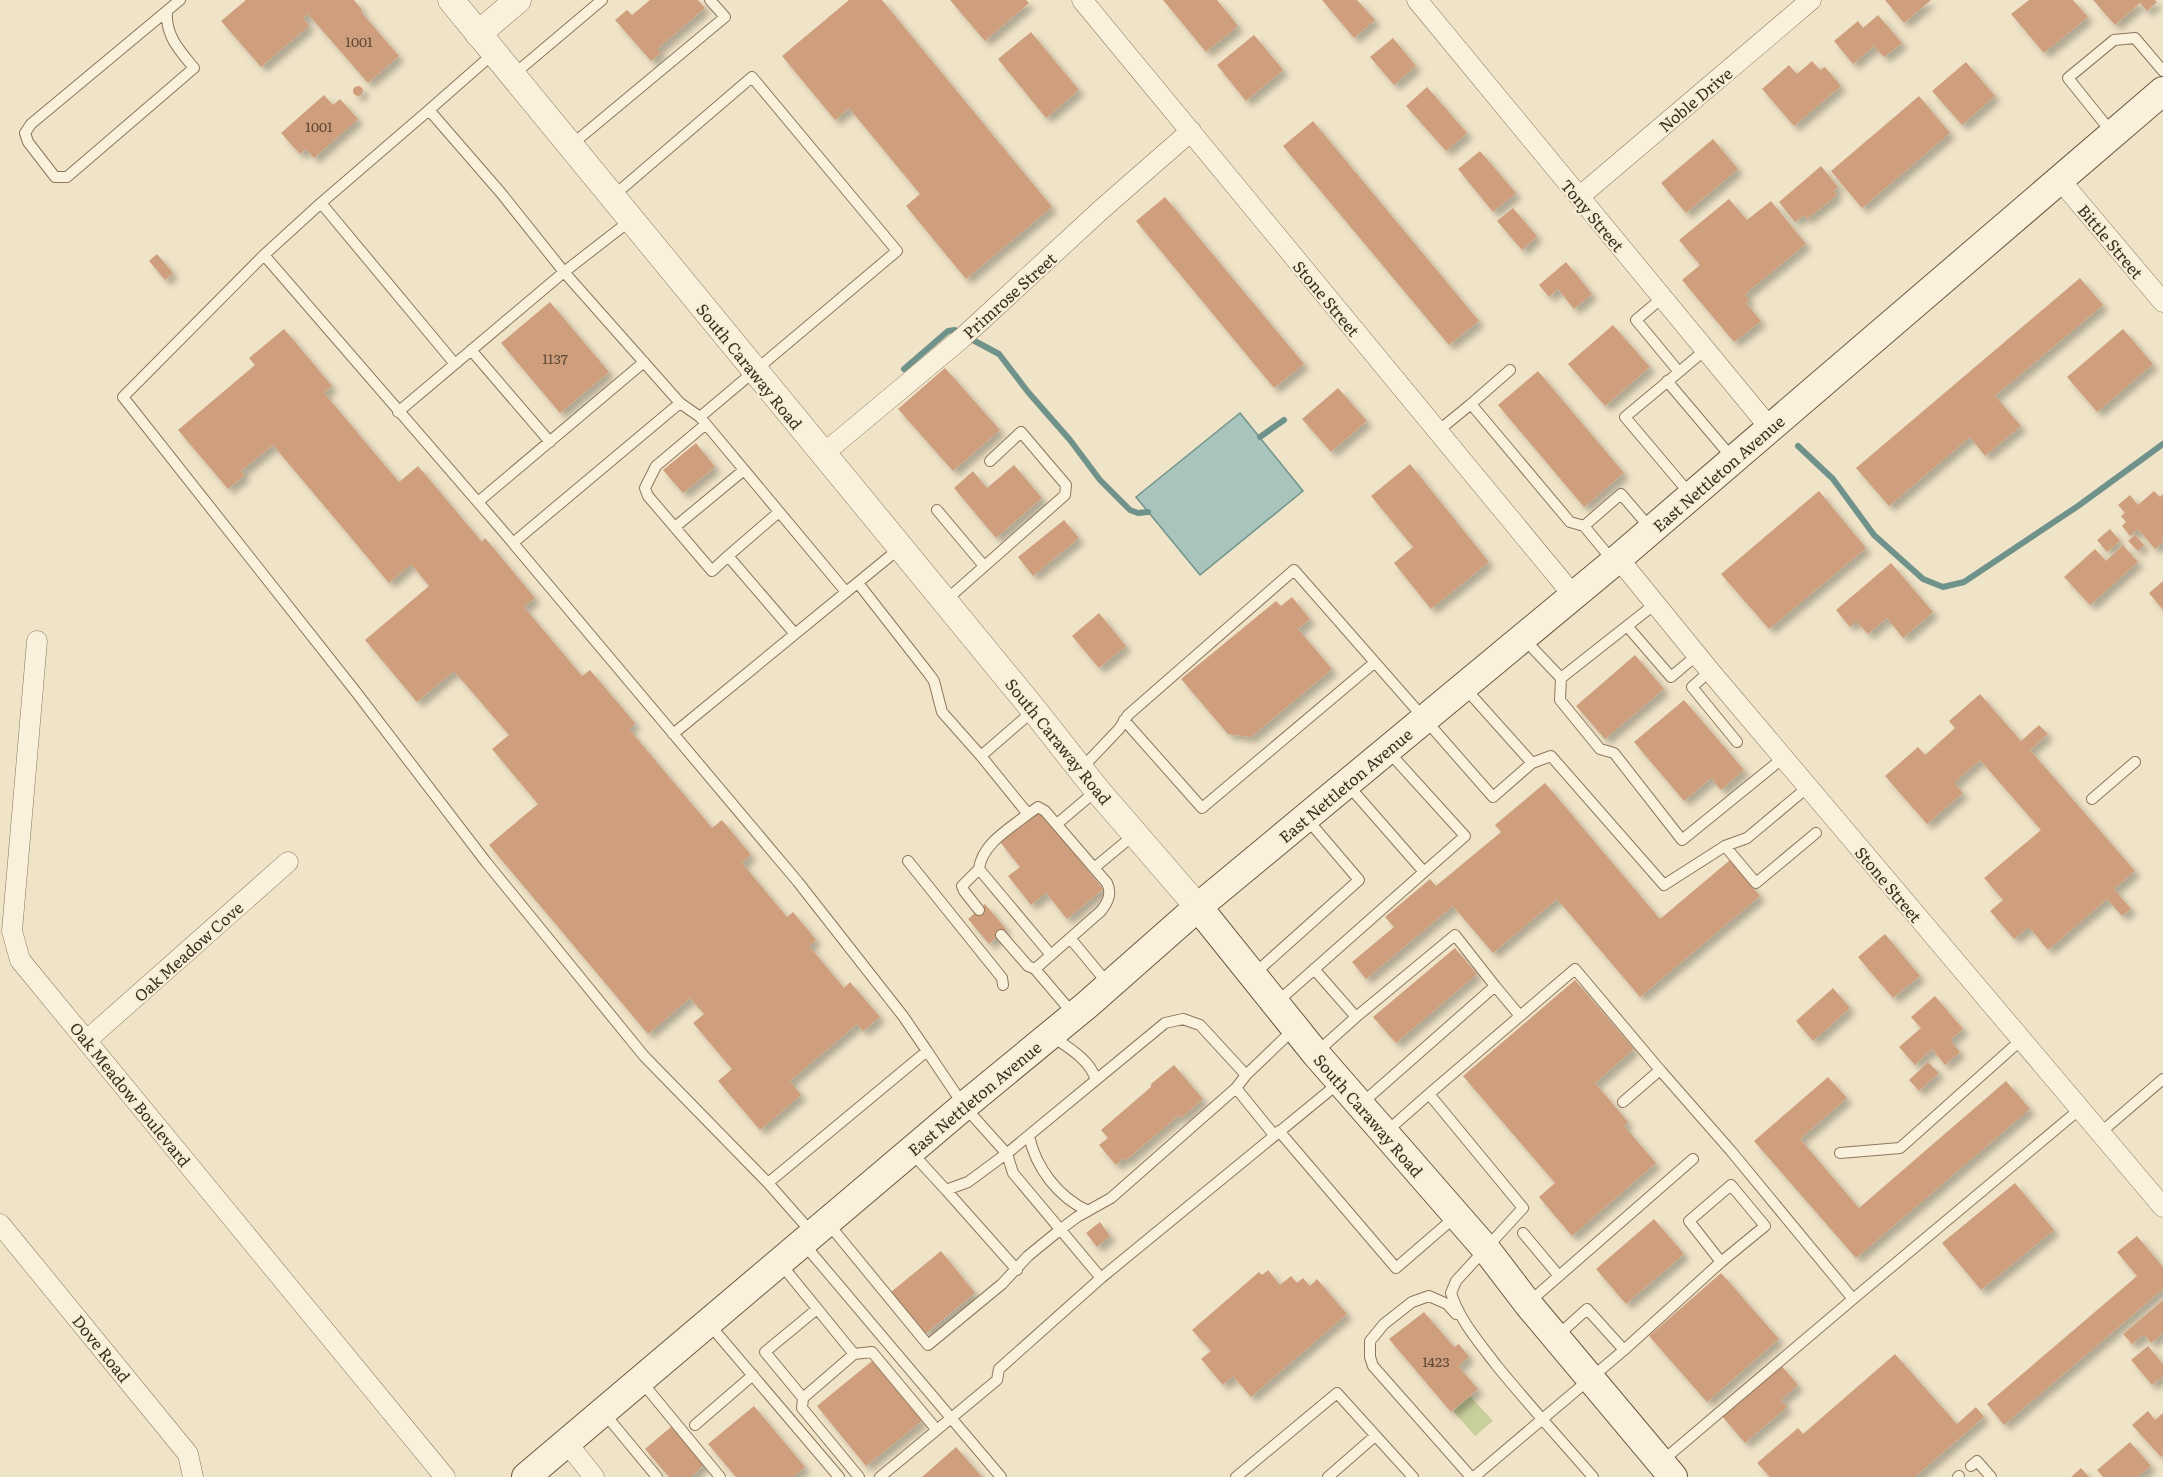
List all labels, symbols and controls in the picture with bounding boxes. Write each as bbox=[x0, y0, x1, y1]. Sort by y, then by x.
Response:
house number: 1001 bbox=[345, 31, 373, 51]
street label: Noble Drive bbox=[1653, 61, 1737, 137]
house number: 1001 bbox=[305, 116, 333, 136]
street label: Tony Street bbox=[1556, 174, 1631, 257]
street label: Bittle Street bbox=[2073, 198, 2150, 284]
street label: Primrose Street bbox=[957, 246, 1062, 344]
street label: Stone Street bbox=[1288, 255, 1366, 342]
street label: South Caraway Road bbox=[691, 298, 809, 435]
house number: 1137 bbox=[542, 348, 568, 368]
street label: East Nettleton Avenue bbox=[1647, 409, 1789, 537]
street label: South Caraway Road bbox=[1000, 673, 1118, 810]
street label: East Nettleton Avenue bbox=[1273, 722, 1417, 848]
street label: Stone Street bbox=[1850, 841, 1928, 928]
street label: Oak Meadow Cove bbox=[128, 895, 248, 1007]
street label: Oak Meadow Boulevard bbox=[65, 1016, 197, 1172]
street label: East Nettleton Avenue bbox=[902, 1035, 1046, 1161]
street label: South Caraway Road bbox=[1309, 1048, 1430, 1182]
street label: Dove Road bbox=[67, 1309, 137, 1387]
house number: 1423 bbox=[1422, 1351, 1450, 1371]

